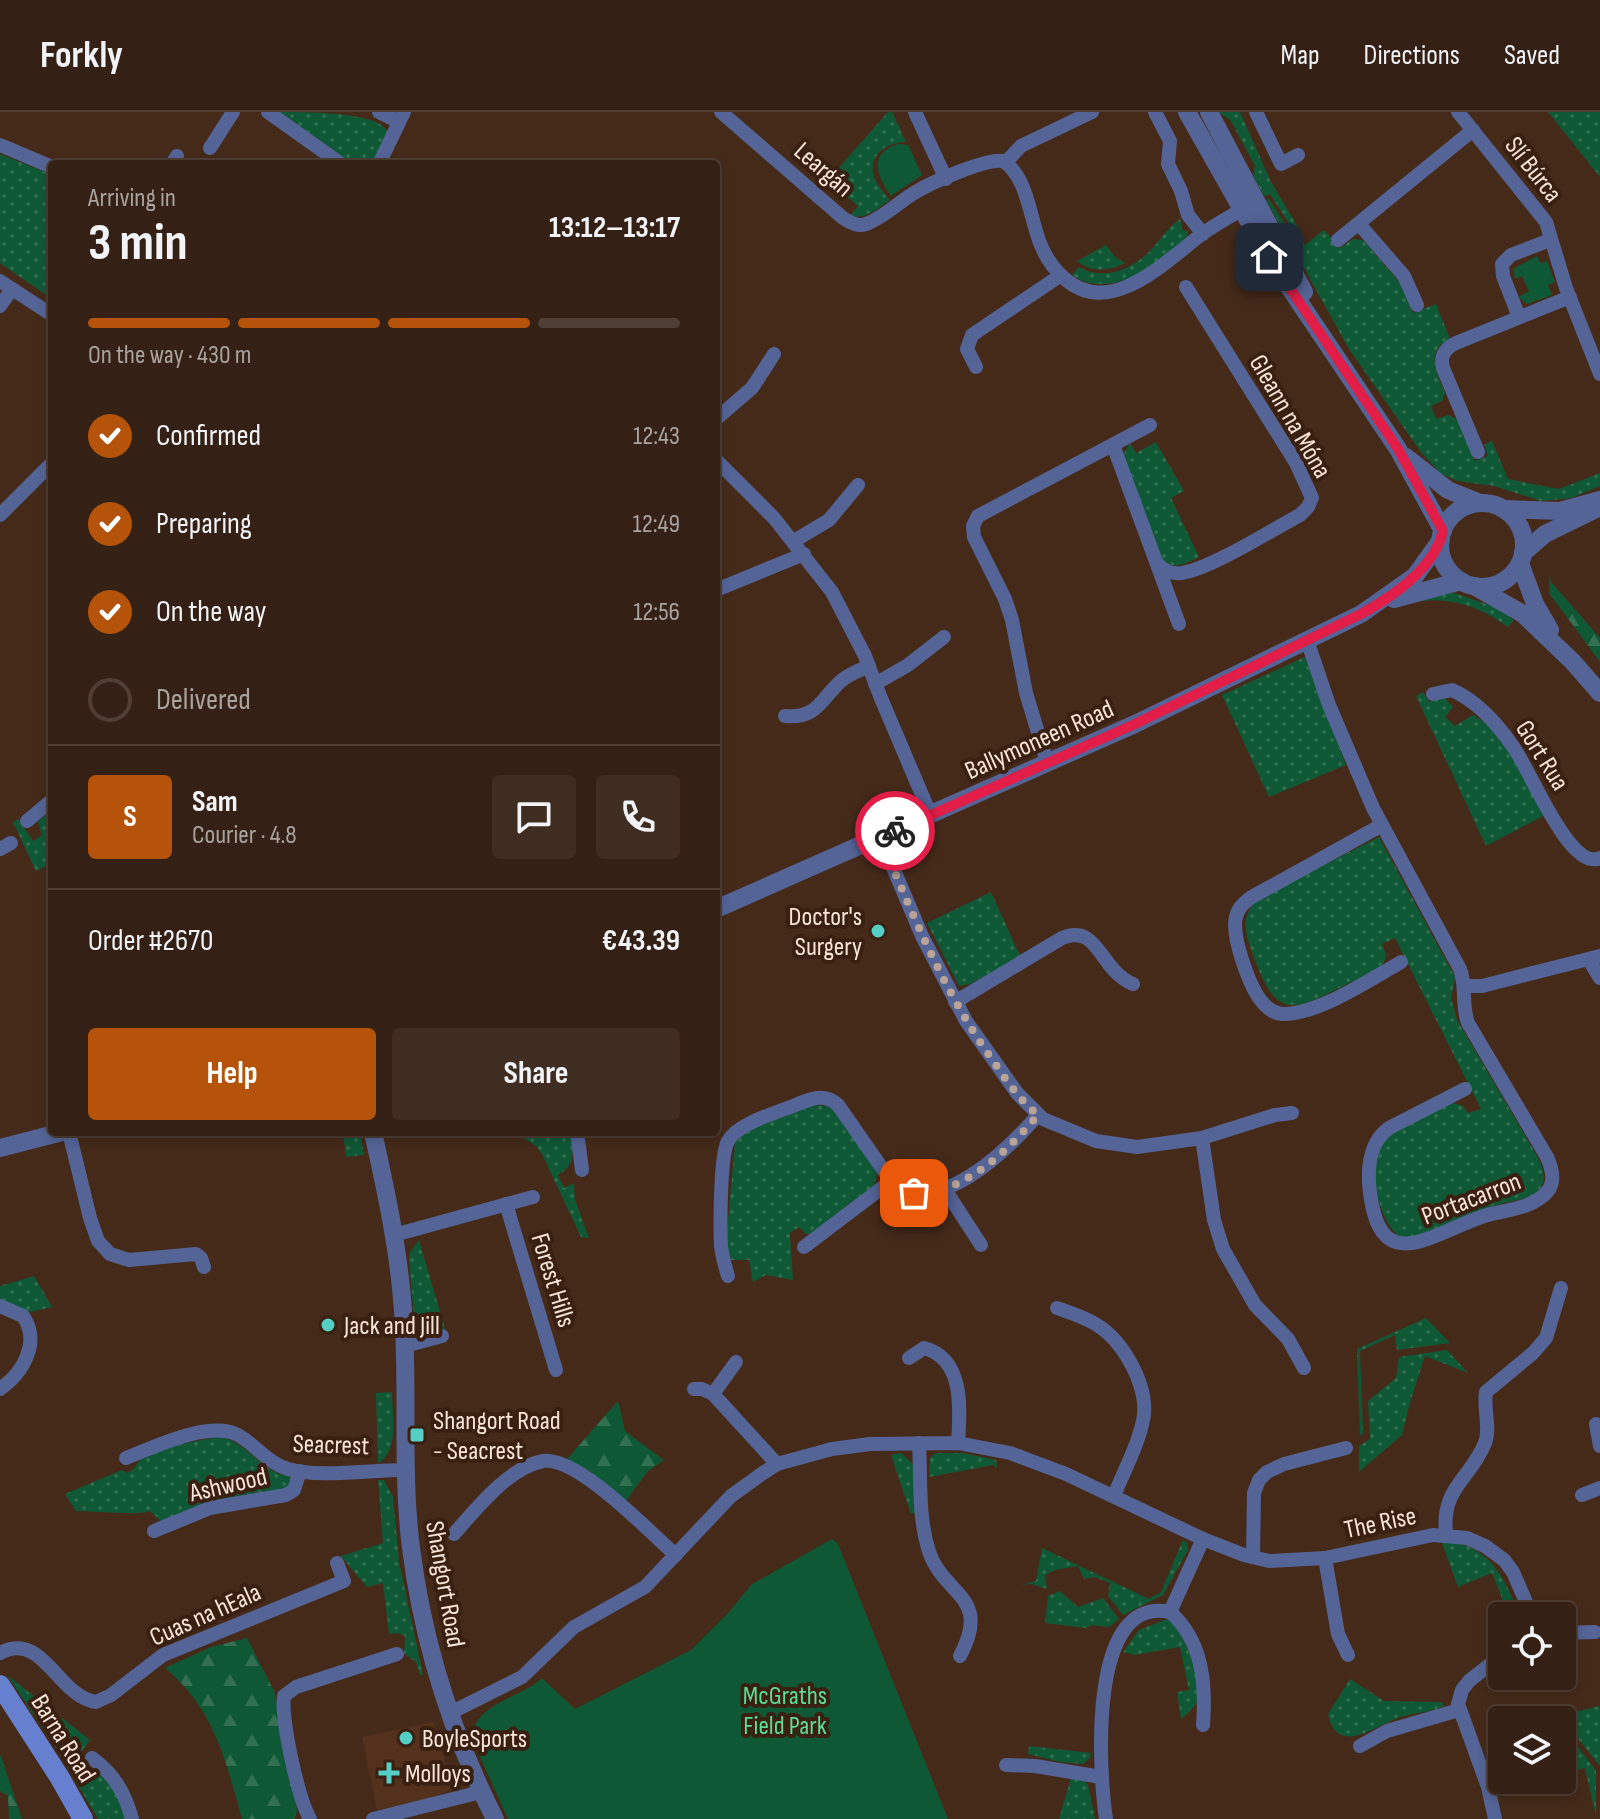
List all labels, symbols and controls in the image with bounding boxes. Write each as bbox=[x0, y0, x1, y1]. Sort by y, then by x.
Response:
text: Forkly bbox=[40, 33, 123, 78]
text: Map bbox=[1281, 39, 1320, 72]
text: Directions bbox=[1364, 39, 1460, 72]
text: Saved bbox=[1504, 39, 1560, 72]
street label: Slí Búrca bbox=[1498, 131, 1568, 209]
street label: Leargán bbox=[787, 136, 859, 204]
text: Arriving in bbox=[88, 183, 176, 214]
text: 13:12–13:17 bbox=[549, 210, 680, 246]
text: 3 min bbox=[88, 212, 188, 275]
pin bbox=[1235, 223, 1303, 291]
icon: home bbox=[1247, 235, 1291, 279]
text: On the way · 430 m bbox=[88, 340, 251, 371]
street label: Gleann na Móna bbox=[1242, 350, 1337, 484]
icon: check bbox=[88, 414, 132, 458]
text: Confirmed bbox=[156, 418, 261, 454]
text: 12:43 bbox=[633, 421, 680, 452]
icon: check bbox=[88, 502, 132, 546]
text: Preparing bbox=[156, 506, 252, 542]
text: 12:49 bbox=[633, 509, 680, 540]
icon: check bbox=[88, 590, 132, 634]
text: On the way bbox=[156, 594, 266, 630]
text: 12:56 bbox=[633, 597, 680, 628]
text: Delivered bbox=[156, 682, 251, 718]
street label: Ballymoneen Road bbox=[960, 694, 1119, 787]
street label: Gort Rua bbox=[1508, 715, 1575, 796]
button: chat bbox=[492, 775, 576, 859]
button: phone bbox=[596, 775, 680, 859]
text: Sam bbox=[192, 784, 238, 820]
courier bbox=[855, 791, 935, 871]
text: S bbox=[123, 799, 137, 835]
icon: bike bbox=[873, 809, 917, 853]
text: Courier · 4.8 bbox=[192, 820, 297, 851]
place label: Doctor's Surgery bbox=[789, 902, 862, 963]
marker: Doctor's Surgery bbox=[869, 922, 887, 940]
text: Order #2670 bbox=[88, 923, 213, 959]
text: €43.39 bbox=[602, 923, 680, 959]
button: Help bbox=[88, 1028, 376, 1120]
button: Share bbox=[392, 1028, 680, 1120]
pin bbox=[880, 1159, 948, 1227]
street label: Portacarron bbox=[1418, 1166, 1526, 1232]
icon: bag bbox=[892, 1171, 936, 1215]
street label: Forest Hills bbox=[524, 1230, 581, 1331]
place label: Jack and Jill bbox=[343, 1311, 440, 1342]
marker: Jack and Jill bbox=[319, 1316, 337, 1334]
place label: Shangort Road - Seacrest bbox=[433, 1406, 561, 1467]
marker: Shangort Road - Seacrest bbox=[408, 1426, 426, 1444]
street label: Seacrest bbox=[292, 1429, 370, 1462]
street label: Ashwood bbox=[186, 1462, 270, 1510]
street label: The Rise bbox=[1342, 1501, 1419, 1546]
street label: Shangort Road bbox=[418, 1519, 471, 1650]
street label: Cuas na hEala bbox=[145, 1577, 266, 1654]
map controls bbox=[1488, 1602, 1576, 1794]
button: locate bbox=[1488, 1602, 1576, 1690]
park label: McGraths Field Park bbox=[743, 1681, 827, 1742]
street label: Barna Road bbox=[24, 1689, 102, 1788]
button: layers bbox=[1488, 1706, 1576, 1794]
place label: BoyleSports bbox=[422, 1724, 527, 1755]
marker: BoyleSports bbox=[397, 1729, 415, 1747]
place label: Molloys bbox=[405, 1759, 471, 1790]
marker: Molloys bbox=[380, 1764, 398, 1782]

